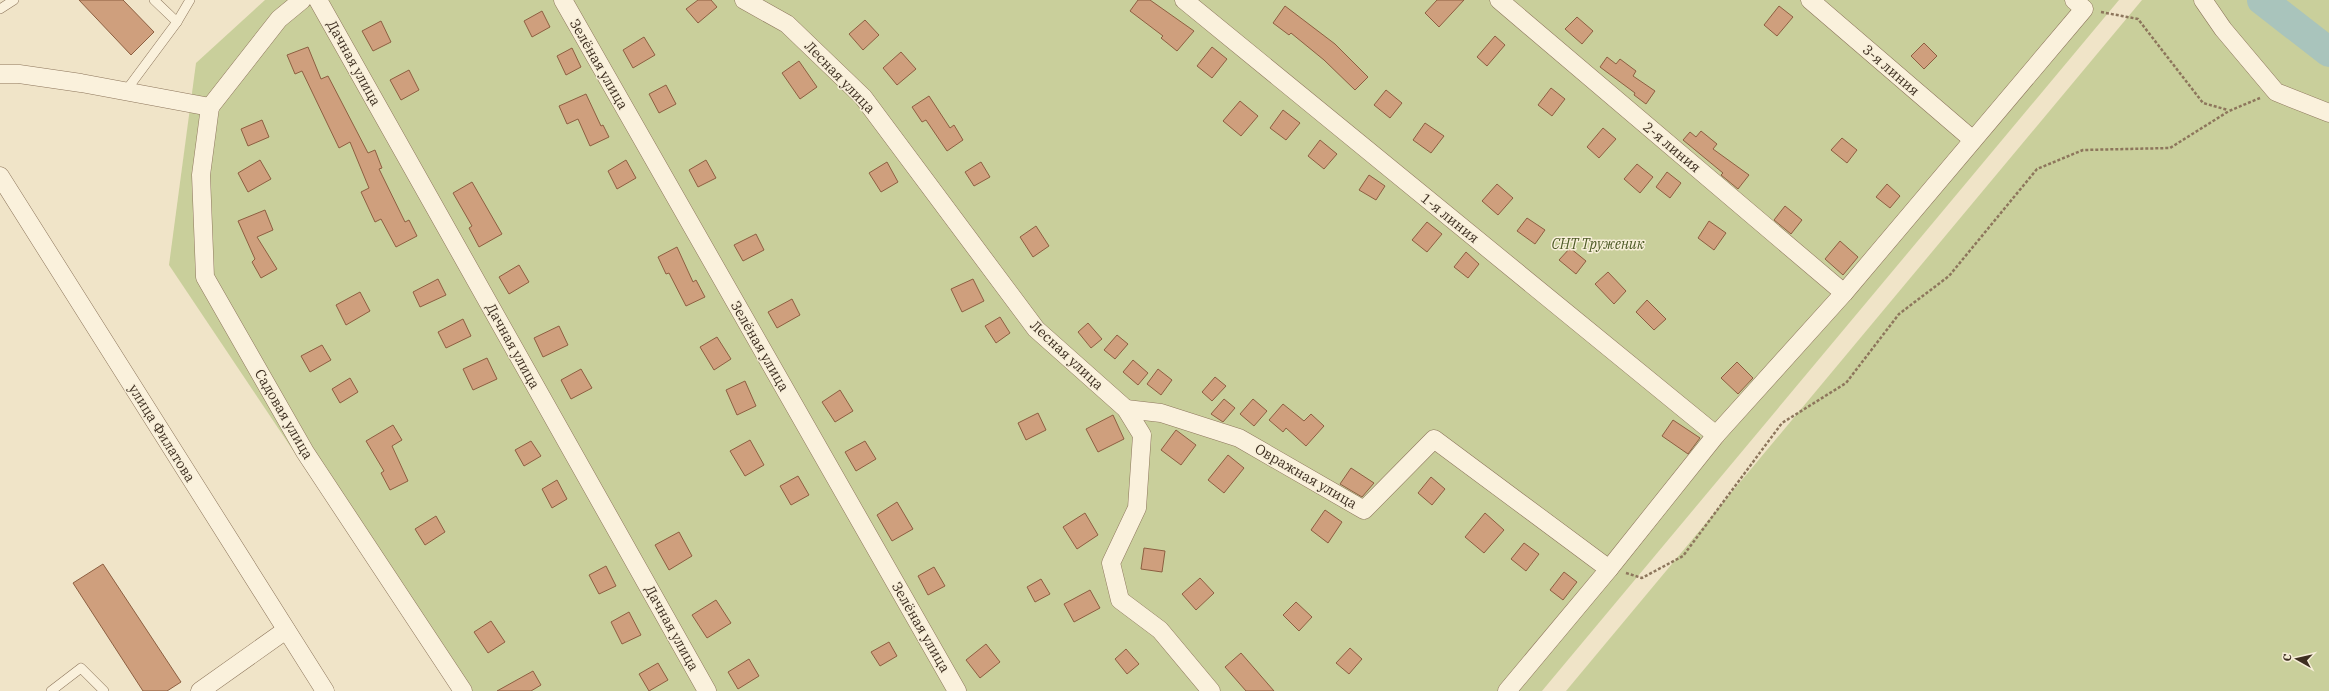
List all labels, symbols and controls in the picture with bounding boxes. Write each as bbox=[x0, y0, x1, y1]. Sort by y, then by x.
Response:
street label: Зелёная улица bbox=[566, 15, 632, 113]
street label: Дачная улица bbox=[323, 17, 385, 109]
street label: Лесная улица bbox=[801, 37, 879, 117]
street label: 3-я линия bbox=[1859, 40, 1923, 100]
street label: 2-я линия bbox=[1640, 118, 1704, 176]
street label: 1-я линия bbox=[1417, 189, 1483, 247]
park label: СНТ Труженик bbox=[1552, 235, 1645, 253]
street label: Зелёная улица bbox=[727, 297, 793, 395]
street label: Дачная улица bbox=[482, 300, 544, 392]
street label: Лесная улица bbox=[1026, 316, 1108, 394]
street label: Садовая улица bbox=[251, 366, 317, 463]
street label: улица Филатова bbox=[125, 381, 200, 486]
street label: Овражная улица bbox=[1252, 439, 1361, 513]
street label: Зелёная улица bbox=[888, 578, 954, 676]
street label: Дачная улица bbox=[641, 582, 703, 674]
north arrow bbox=[2277, 639, 2317, 679]
text: С bbox=[2280, 653, 2295, 662]

